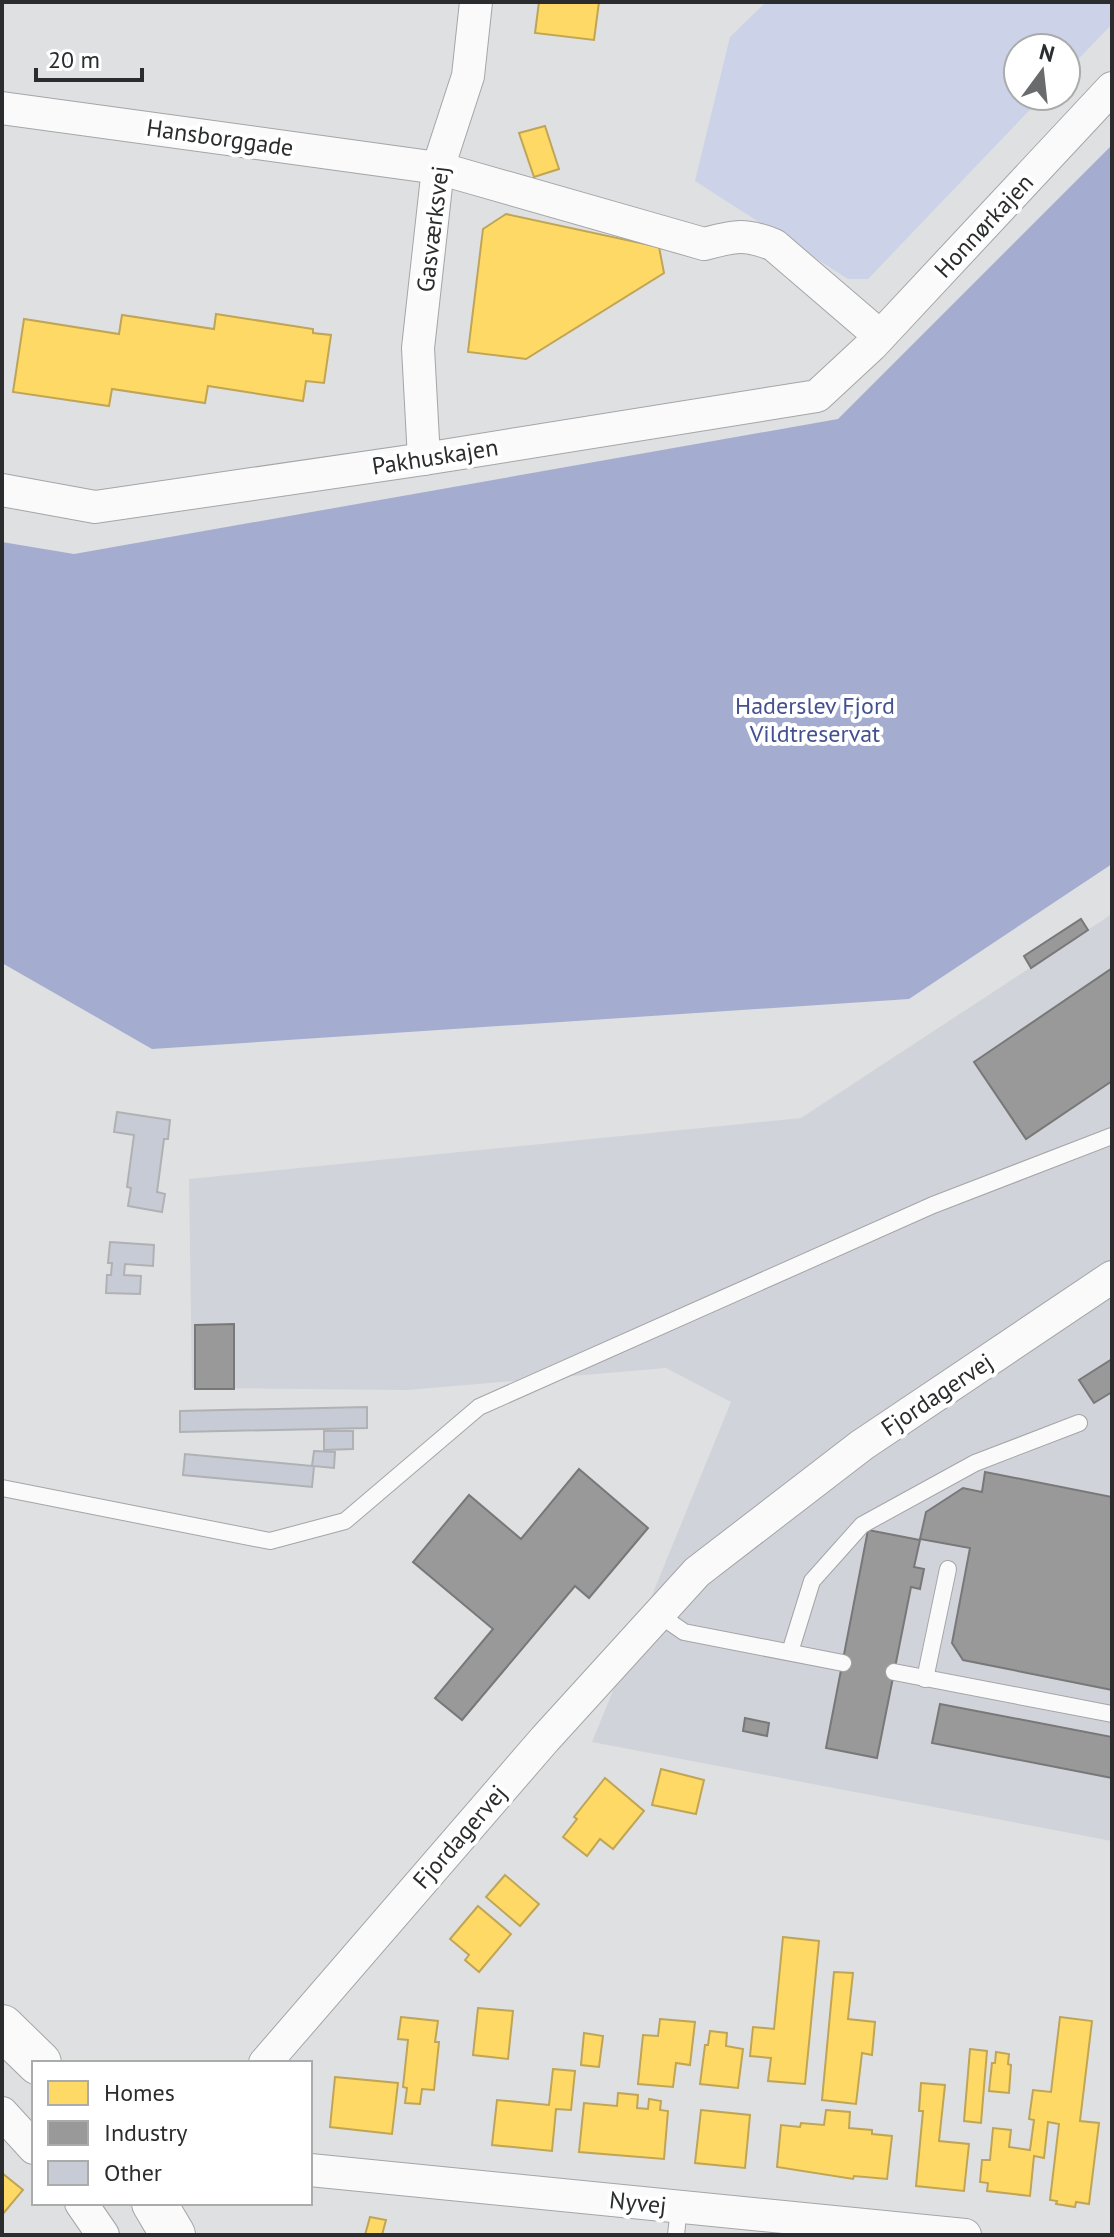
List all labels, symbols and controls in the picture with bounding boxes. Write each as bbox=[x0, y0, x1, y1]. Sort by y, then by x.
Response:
scale bar bbox=[36, 32, 142, 82]
north arrow bbox=[1002, 32, 1082, 112]
text: N bbox=[1037, 37, 1058, 68]
text: 20 m bbox=[48, 44, 100, 75]
street label: Hansborggade bbox=[145, 112, 296, 163]
street label: Gasværksvej bbox=[409, 164, 456, 294]
street label: Honnørkajen bbox=[927, 167, 1040, 284]
street label: Pakhuskajen bbox=[370, 431, 500, 482]
park label: Haderslev Fjord Vildtreservat bbox=[735, 690, 895, 749]
street label: Fjordagervej bbox=[875, 1346, 998, 1443]
street label: Fjordagervej bbox=[406, 1778, 513, 1895]
legend bbox=[32, 2061, 312, 2205]
text: Homes bbox=[104, 2077, 175, 2108]
text: Industry bbox=[104, 2117, 188, 2148]
text: Other bbox=[104, 2157, 162, 2188]
street label: Nyvej bbox=[608, 2184, 668, 2221]

